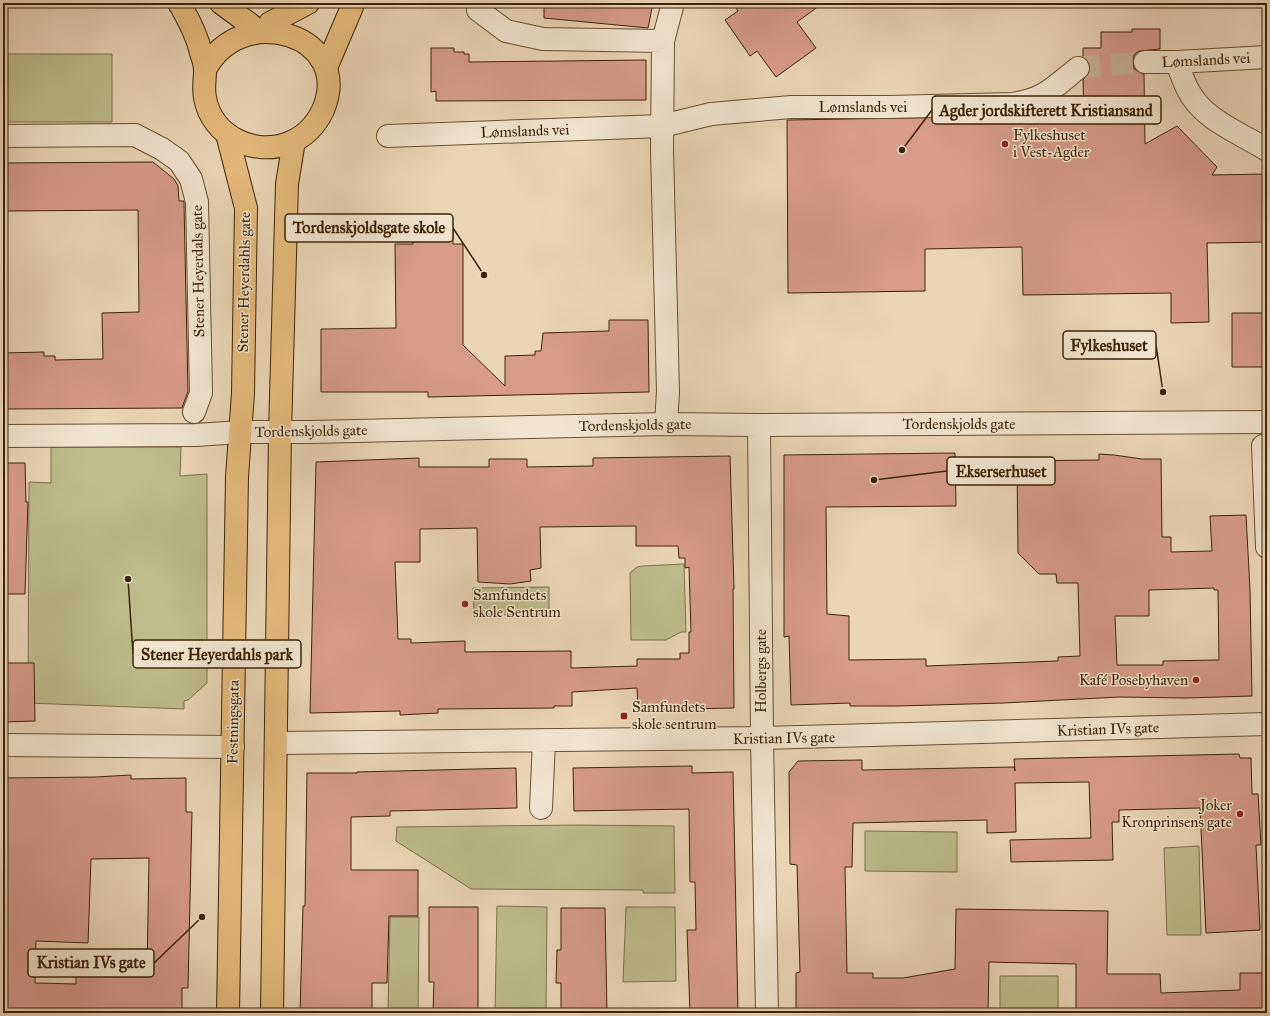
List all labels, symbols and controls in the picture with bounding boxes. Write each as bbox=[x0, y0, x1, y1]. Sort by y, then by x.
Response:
street label: Lømslands vei bbox=[1161, 49, 1251, 71]
callout: Agder jordskifterett Kristiansand bbox=[932, 96, 1161, 124]
street label: Lømslands vei bbox=[819, 98, 907, 116]
text: Agder jordskifterett Kristiansand bbox=[938, 101, 1154, 121]
street label: Lømslands vei bbox=[480, 120, 570, 142]
place label: Fylkeshuset i Vest-Agder bbox=[1013, 126, 1090, 161]
marker: Fylkeshuset i Vest-Agder bbox=[1000, 139, 1010, 149]
street label: Stener Heyerdals gate bbox=[188, 205, 208, 337]
street label: Stener Heyerdahls gate bbox=[234, 211, 254, 353]
callout: Tordenskjoldsgate skole bbox=[285, 214, 453, 242]
text: Tordenskjoldsgate skole bbox=[292, 218, 446, 238]
callout: Fylkeshuset bbox=[1063, 331, 1156, 359]
text: Fylkeshuset bbox=[1070, 336, 1148, 356]
street label: Tordenskjolds gate bbox=[578, 415, 692, 435]
street label: Tordenskjolds gate bbox=[903, 415, 1015, 433]
street label: Tordenskjolds gate bbox=[254, 421, 368, 441]
callout: Ekserserhuset bbox=[947, 457, 1055, 485]
text: Ekserserhuset bbox=[955, 462, 1047, 481]
place label: Samfundets skole Sentrum bbox=[473, 586, 561, 621]
marker: Samfundets skole Sentrum bbox=[460, 599, 470, 609]
street label: Holbergs gate bbox=[752, 629, 770, 713]
callout: Stener Heyerdahls park bbox=[133, 640, 301, 668]
text: Stener Heyerdahls park bbox=[141, 645, 293, 665]
place label: Kafé Posebyhaven bbox=[1079, 671, 1188, 689]
marker: Kafé Posebyhaven bbox=[1191, 675, 1201, 685]
street label: Festningsgata bbox=[223, 679, 243, 764]
place label: Samfundets skole sentrum bbox=[632, 698, 717, 733]
marker: Samfundets skole sentrum bbox=[619, 711, 629, 721]
street label: Kristian IVs gate bbox=[1057, 718, 1159, 740]
street label: Kristian IVs gate bbox=[733, 728, 835, 748]
place label: Joker Kronprinsens gate bbox=[1121, 796, 1232, 831]
marker: Joker Kronprinsens gate bbox=[1235, 809, 1245, 819]
callout: Kristian IVs gate bbox=[28, 949, 154, 977]
text: Kristian IVs gate bbox=[36, 953, 146, 973]

